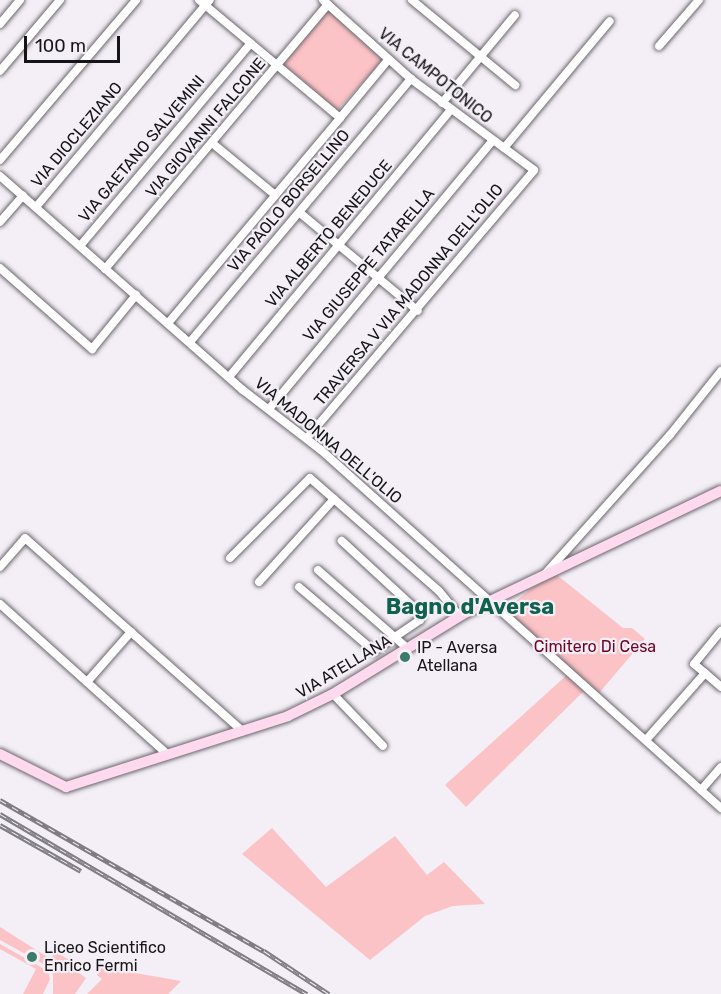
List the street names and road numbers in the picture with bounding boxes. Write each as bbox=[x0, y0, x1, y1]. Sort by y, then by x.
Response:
street label: VIA CAMPOTONICO bbox=[374, 24, 496, 128]
street label: VIA GIOVANNI FALCONE bbox=[142, 54, 270, 202]
street label: VIA GAETANO SALVEMINI bbox=[75, 72, 209, 226]
street label: VIA DIOCLEZIANO bbox=[27, 78, 127, 192]
street label: VIA PAOLO BORSELLINO bbox=[224, 126, 354, 276]
street label: VIA ALBERTO BENEDUCE bbox=[261, 156, 397, 312]
street label: TRAVERSA V VIA MADONNA DELL'OLIO bbox=[310, 179, 508, 411]
street label: VIA GIUSEPPE TATARELLA bbox=[299, 184, 439, 346]
street label: VIA MADONNA DELL'OLIO bbox=[250, 373, 406, 509]
street label: VIA ATELLANA bbox=[293, 631, 395, 703]

